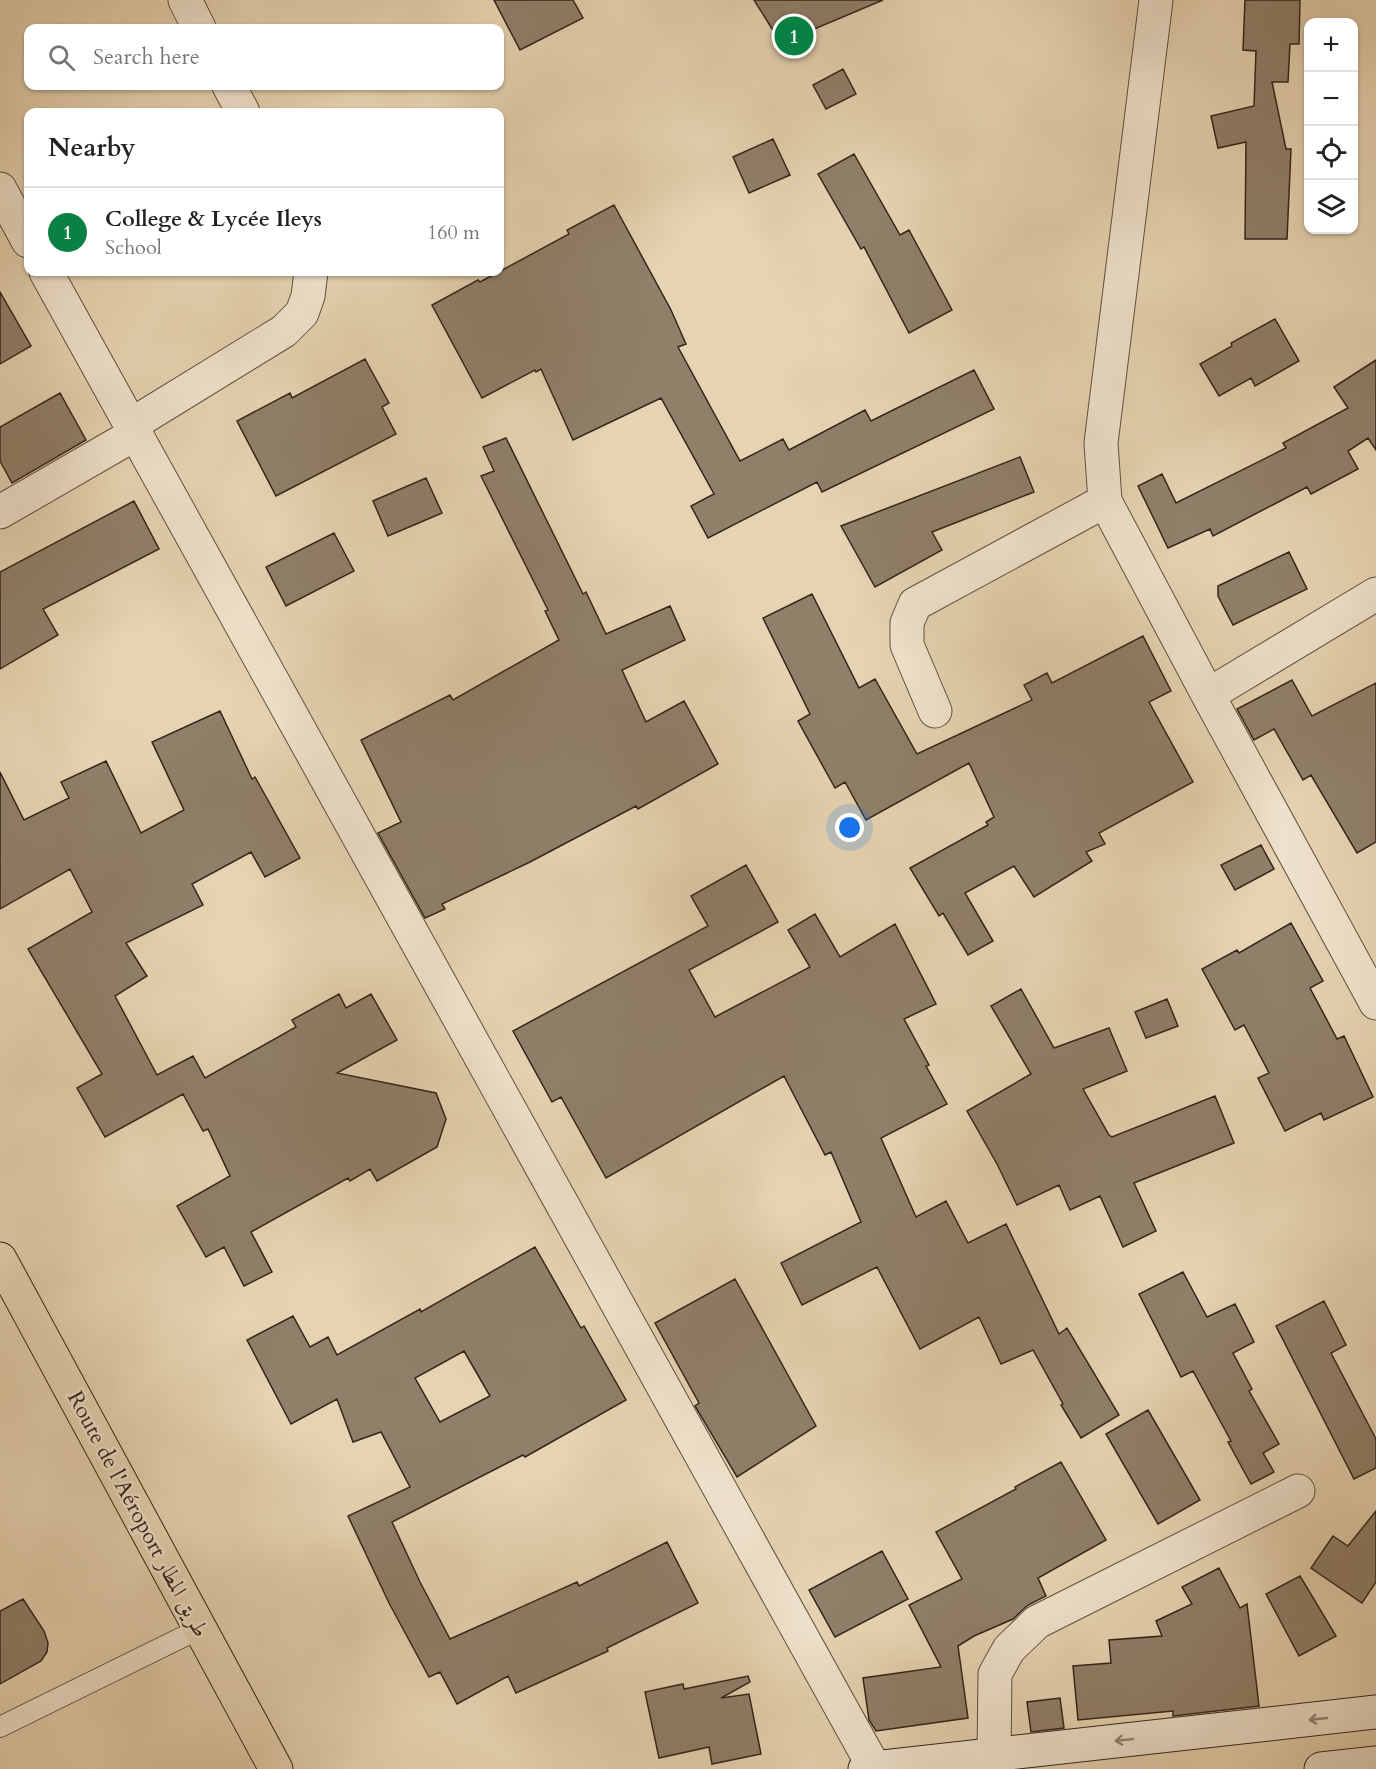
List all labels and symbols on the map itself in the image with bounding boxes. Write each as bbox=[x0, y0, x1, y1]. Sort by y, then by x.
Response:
pin: 1 bbox=[774, 14, 814, 58]
your location bbox=[835, 813, 864, 842]
street label: Route de l'Aéroport طريق المطار bbox=[60, 1386, 216, 1642]
one-way arrow bbox=[1308, 1713, 1328, 1724]
one-way arrow bbox=[1115, 1735, 1135, 1746]

